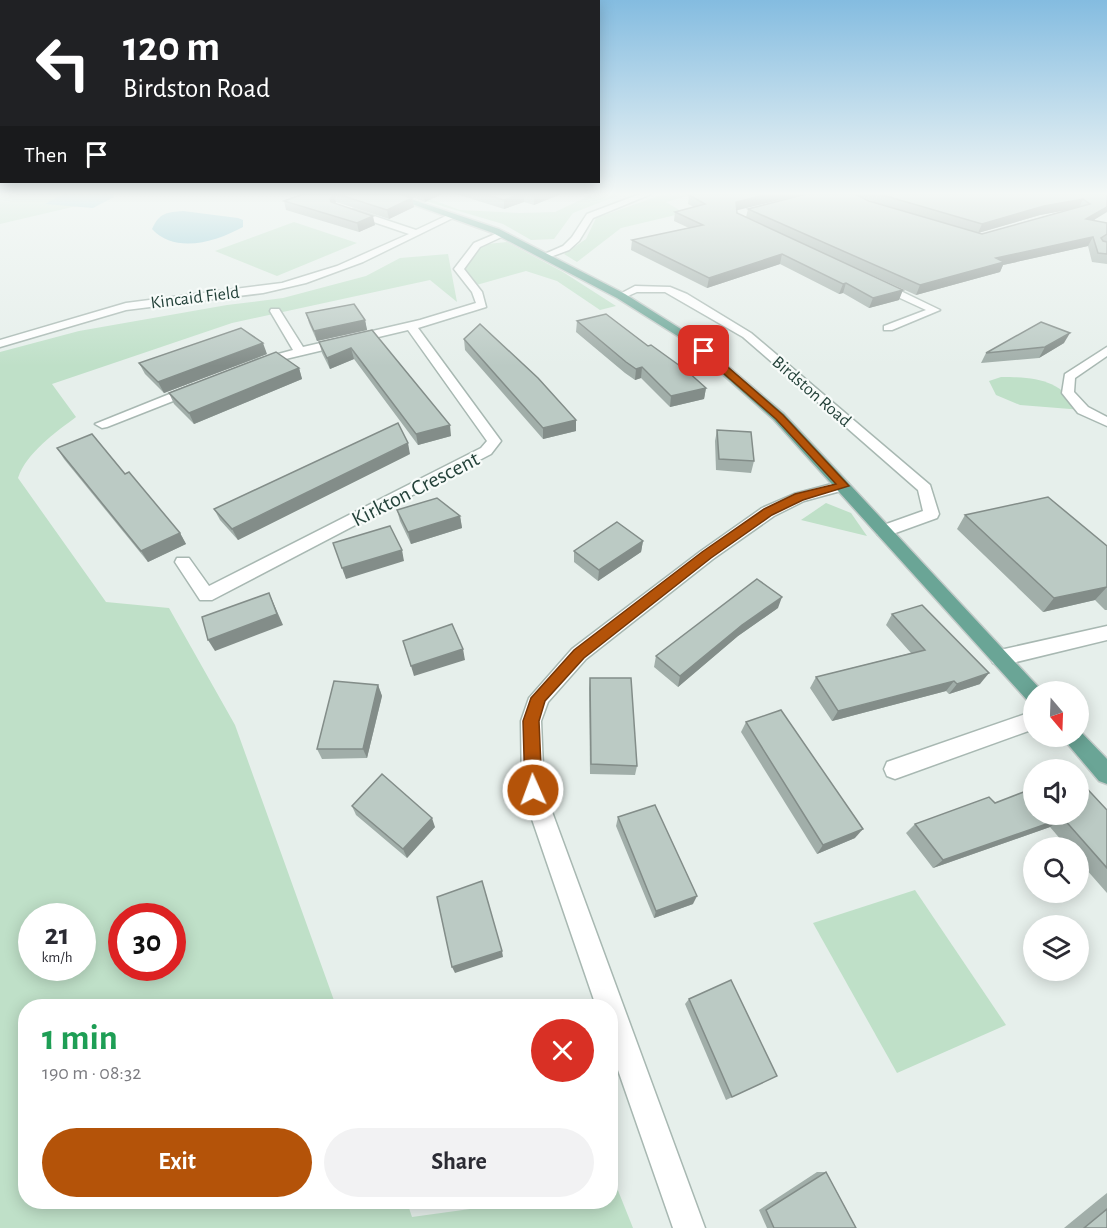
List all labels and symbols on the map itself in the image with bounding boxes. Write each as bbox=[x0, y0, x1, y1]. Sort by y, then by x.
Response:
street label: Kincaid Field bbox=[150, 284, 241, 312]
pin bbox=[678, 325, 729, 376]
street label: Birdston Road bbox=[768, 353, 854, 431]
street label: Kirkton Crescent bbox=[348, 447, 483, 531]
north arrow bbox=[1023, 681, 1089, 747]
position arrow bbox=[501, 758, 565, 822]
speed limit sign: 30 bbox=[108, 903, 186, 981]

